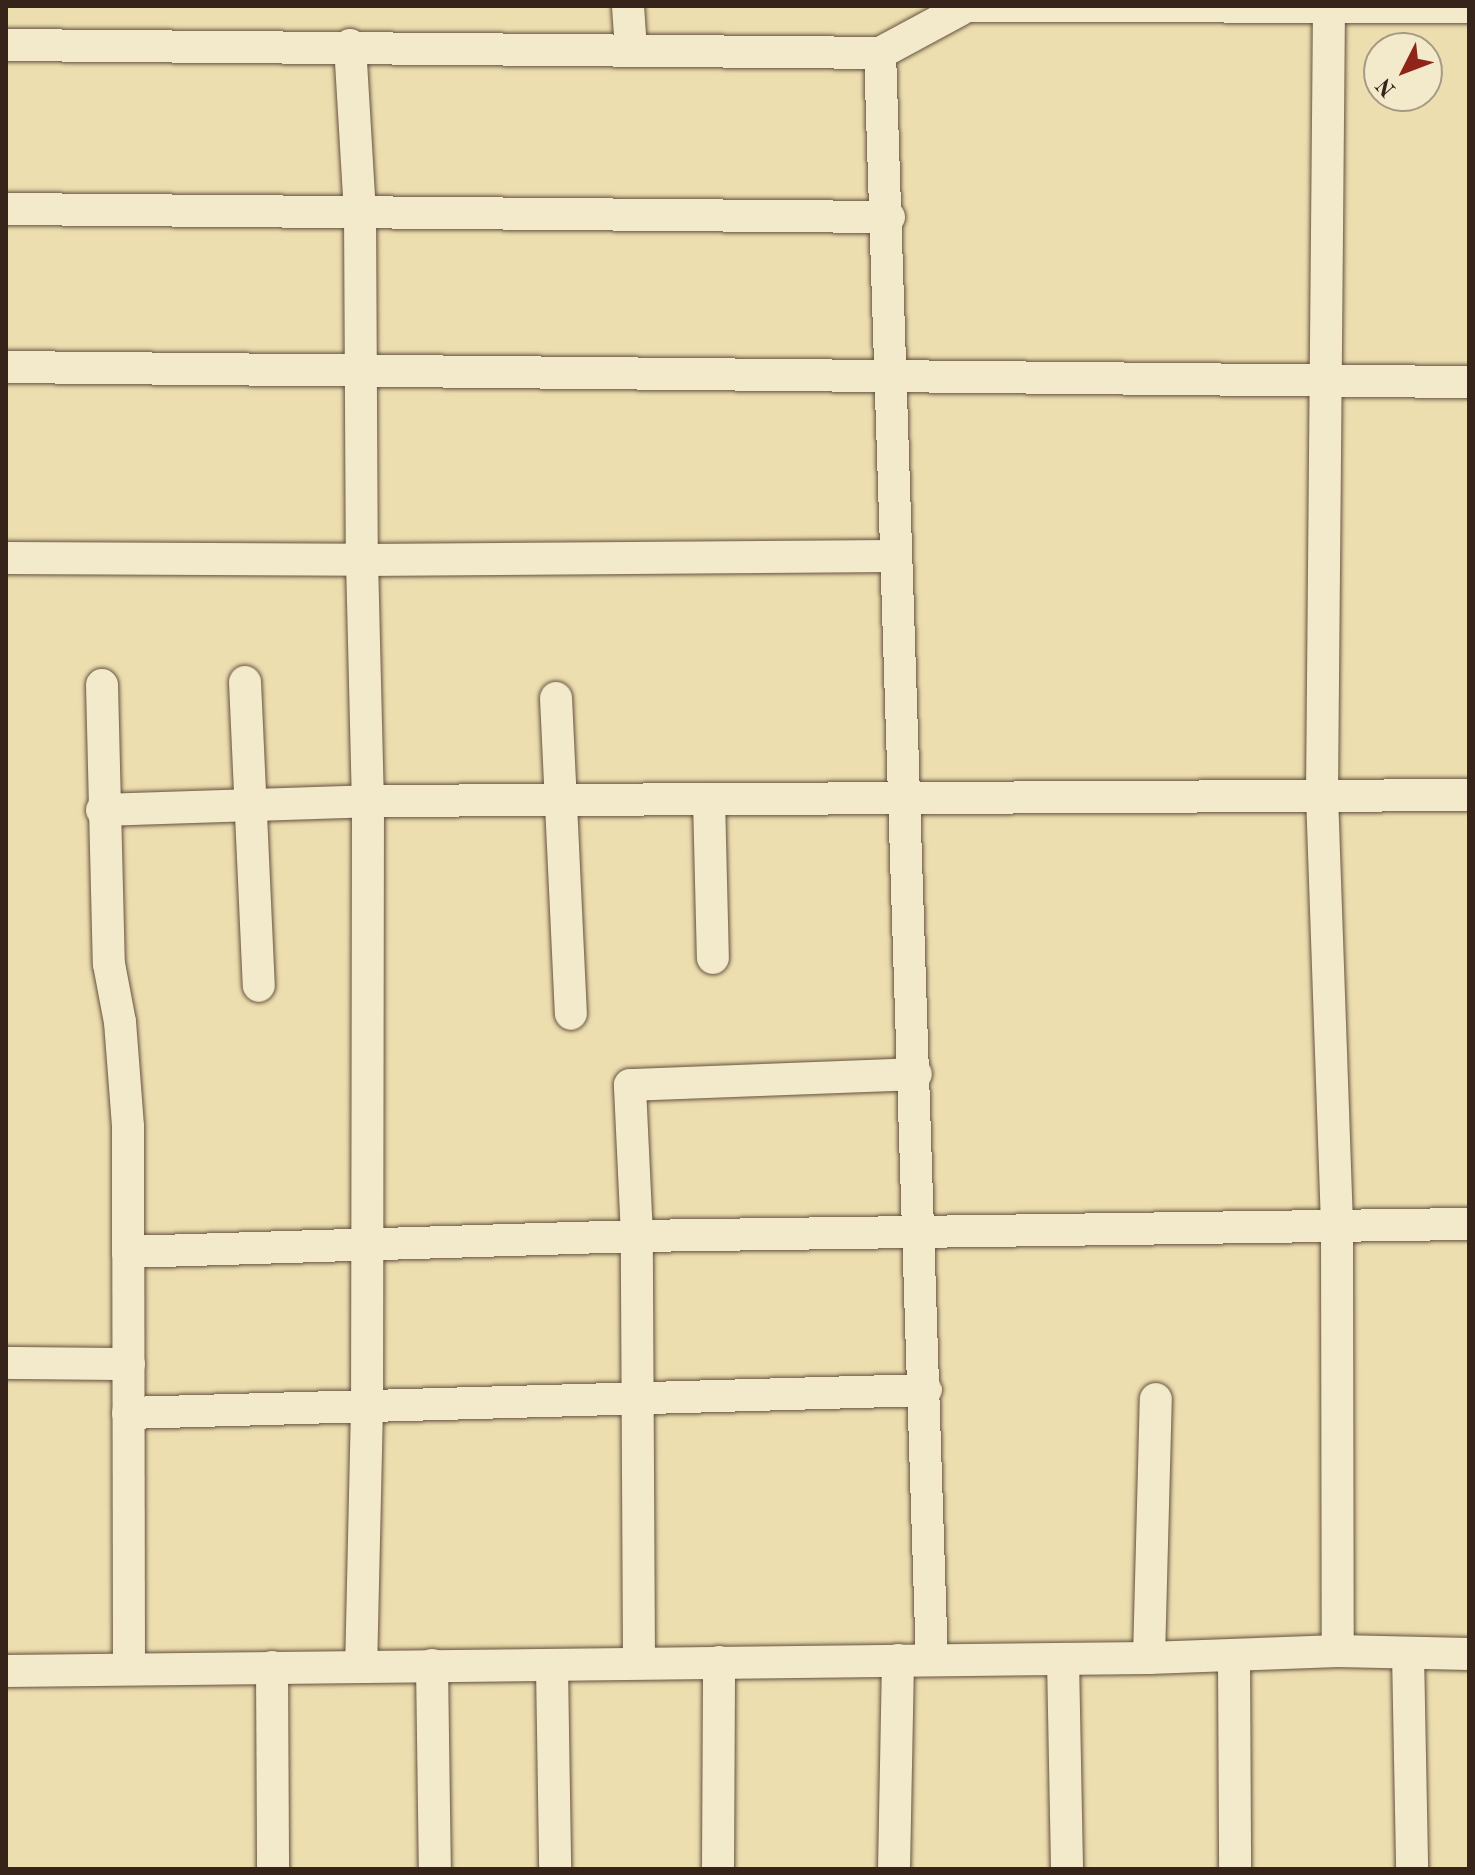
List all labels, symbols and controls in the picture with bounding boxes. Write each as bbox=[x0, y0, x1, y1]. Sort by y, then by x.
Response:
north arrow bbox=[1363, 32, 1443, 112]
text: N bbox=[1373, 73, 1400, 100]

